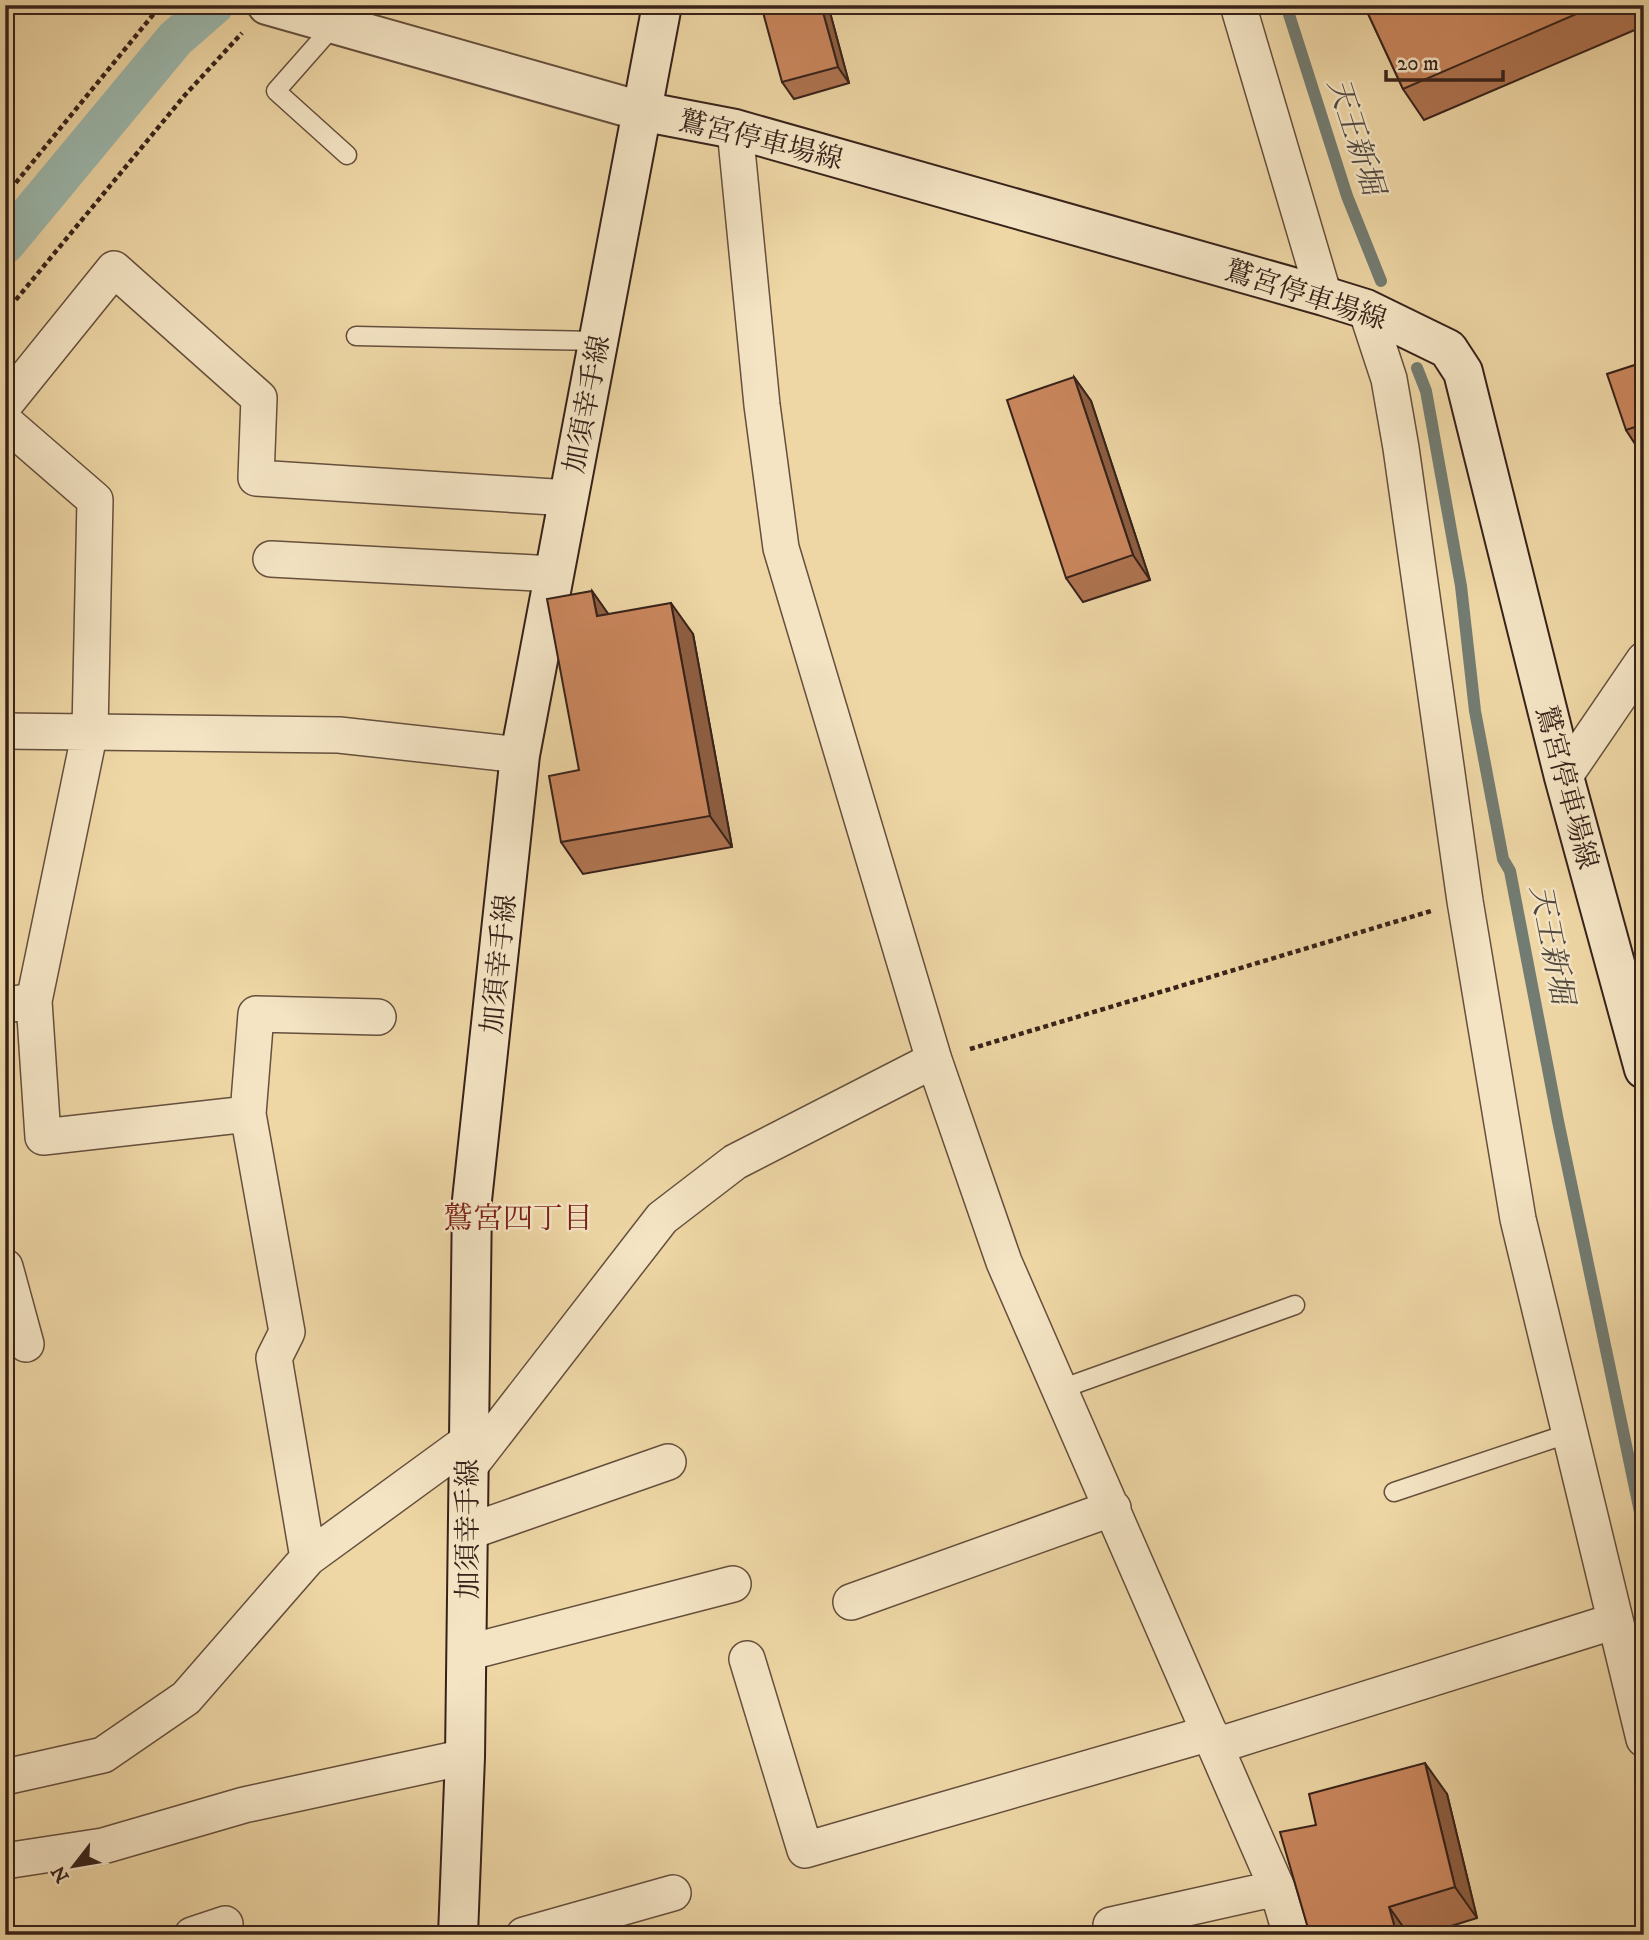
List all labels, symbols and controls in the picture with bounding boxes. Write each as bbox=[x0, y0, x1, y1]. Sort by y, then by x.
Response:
scale bar bbox=[1386, 38, 1504, 82]
text: 20 m bbox=[1397, 51, 1439, 77]
water label: 天王新堀 bbox=[1318, 74, 1392, 204]
street label: 鷲宮停車場線 bbox=[675, 103, 846, 178]
street label: 鷲宮停車場線 bbox=[1220, 253, 1391, 338]
street label: 加須幸手線 bbox=[557, 332, 618, 476]
street label: 鷲宮停車場線 bbox=[1528, 702, 1605, 873]
water label: 天王新堀 bbox=[1521, 882, 1581, 1012]
street label: 加須幸手線 bbox=[475, 893, 524, 1036]
district label: 鷲宮四丁目 bbox=[443, 1201, 593, 1238]
street label: 加須幸手線 bbox=[451, 1459, 486, 1599]
north arrow bbox=[38, 1832, 108, 1902]
text: N bbox=[47, 1861, 75, 1887]

